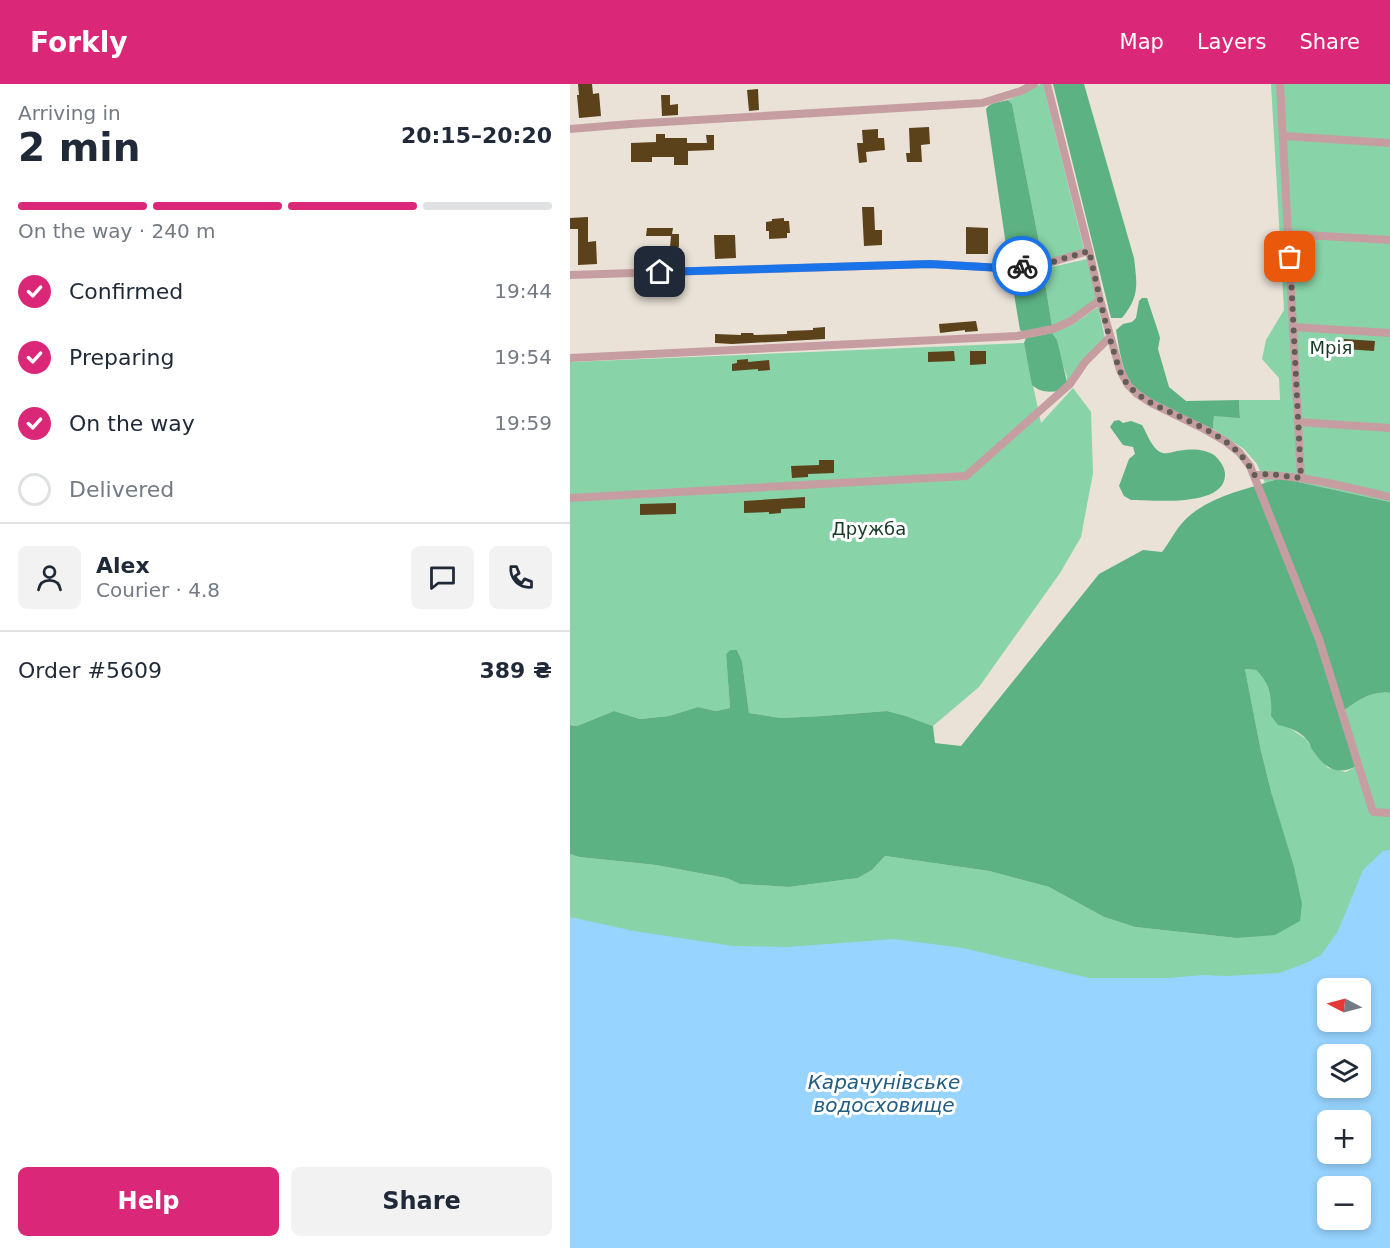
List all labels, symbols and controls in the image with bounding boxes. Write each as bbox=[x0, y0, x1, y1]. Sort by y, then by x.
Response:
text: Forkly bbox=[30, 26, 128, 59]
text: Map bbox=[1120, 30, 1164, 54]
text: Layers bbox=[1197, 30, 1266, 54]
text: Share bbox=[1299, 30, 1360, 54]
text: Arriving in bbox=[18, 101, 121, 125]
text: 20:15–20:20 bbox=[401, 123, 552, 148]
text: 2 min bbox=[18, 125, 140, 170]
text: On the way · 240 m bbox=[18, 219, 216, 243]
pin bbox=[1264, 231, 1315, 282]
courier bbox=[992, 236, 1052, 296]
icon: bag bbox=[1273, 240, 1306, 273]
pin bbox=[634, 246, 685, 297]
icon: bike bbox=[1006, 250, 1039, 283]
icon: home bbox=[643, 255, 676, 288]
icon: check bbox=[18, 275, 51, 308]
text: Confirmed bbox=[69, 279, 183, 304]
text: 19:44 bbox=[494, 279, 552, 303]
park label: Мрія bbox=[1310, 337, 1352, 358]
icon: check bbox=[18, 341, 51, 374]
text: Preparing bbox=[69, 345, 175, 370]
text: 19:54 bbox=[494, 345, 552, 369]
icon: check bbox=[18, 407, 51, 440]
text: On the way bbox=[69, 411, 195, 436]
text: 19:59 bbox=[494, 411, 552, 435]
text: Delivered bbox=[69, 477, 174, 502]
park label: Дружба bbox=[832, 518, 906, 539]
button: person bbox=[18, 546, 81, 609]
button: chat bbox=[411, 546, 474, 609]
button: phone bbox=[489, 546, 552, 609]
text: Alex bbox=[96, 553, 150, 578]
text: Courier · 4.8 bbox=[96, 578, 220, 602]
text: Order #5609 bbox=[18, 658, 162, 683]
text: 389 ₴ bbox=[480, 658, 552, 683]
north arrow bbox=[1317, 978, 1371, 1032]
map controls bbox=[1317, 978, 1371, 1230]
button: layers bbox=[1317, 1044, 1371, 1098]
water label: Карачунівське водосховище bbox=[808, 1070, 960, 1117]
button: + bbox=[1317, 1110, 1371, 1164]
button: Help bbox=[18, 1167, 279, 1236]
button: Share bbox=[291, 1167, 552, 1236]
button: − bbox=[1317, 1176, 1371, 1230]

